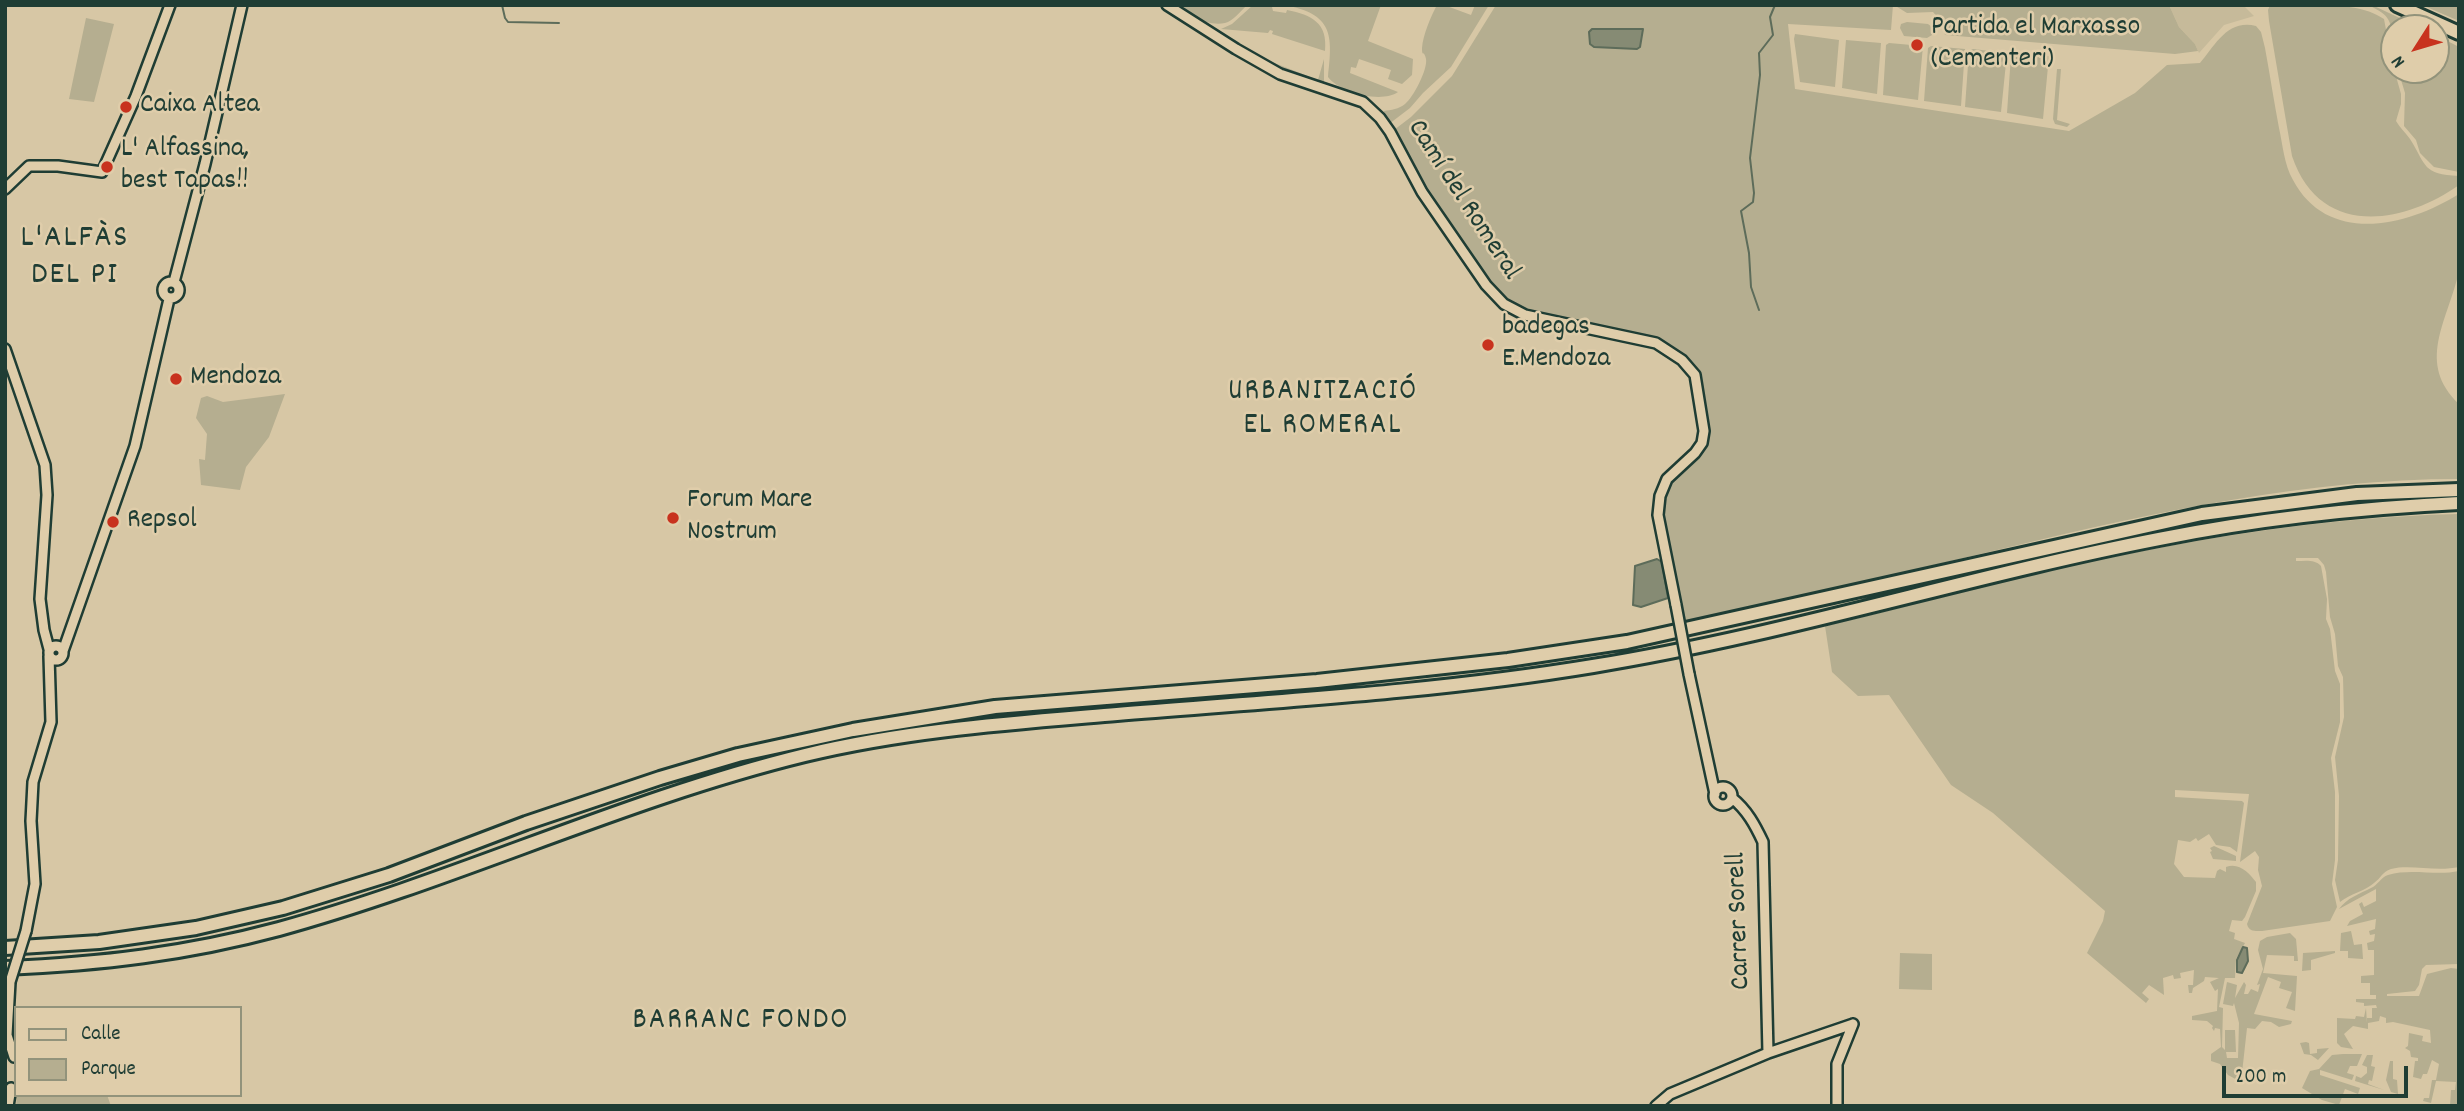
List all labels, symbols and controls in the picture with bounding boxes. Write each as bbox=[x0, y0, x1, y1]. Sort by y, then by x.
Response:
place label: Partida el Marxasso (Cementeri) bbox=[1931, 12, 2140, 78]
north arrow bbox=[2380, 14, 2450, 84]
marker: Partida el Marxasso (Cementeri) bbox=[1909, 37, 1925, 53]
text: N bbox=[2386, 49, 2413, 73]
place label: Caixa Altea bbox=[140, 90, 260, 124]
marker: Caixa Altea bbox=[118, 99, 134, 115]
street label: Camí del Romeral bbox=[1398, 115, 1526, 287]
place label: L' Alfassina, best Tapas!! bbox=[121, 134, 249, 200]
marker: L' Alfassina, best Tapas!! bbox=[99, 159, 115, 175]
district label: L'ALFÀS DEL PI bbox=[21, 222, 129, 297]
place label: badegas E.Mendoza bbox=[1502, 312, 1610, 378]
marker: badegas E.Mendoza bbox=[1480, 337, 1496, 353]
place label: Mendoza bbox=[190, 362, 281, 396]
marker: Mendoza bbox=[168, 371, 184, 387]
district label: URBANITZACIÓ EL ROMERAL bbox=[1230, 376, 1416, 446]
place label: Forum Mare Nostrum bbox=[687, 485, 812, 551]
place label: Repsol bbox=[127, 505, 197, 539]
marker: Forum Mare Nostrum bbox=[665, 510, 681, 526]
marker: Repsol bbox=[105, 514, 121, 530]
street label: Carrer Sorell bbox=[1722, 852, 1760, 990]
district label: BARRANC FONDO bbox=[634, 1005, 848, 1041]
legend bbox=[14, 1006, 242, 1097]
text: Calle bbox=[81, 1020, 120, 1050]
scale bar bbox=[2226, 1052, 2412, 1096]
text: Parque bbox=[81, 1055, 136, 1085]
text: 200 m bbox=[2235, 1063, 2286, 1093]

